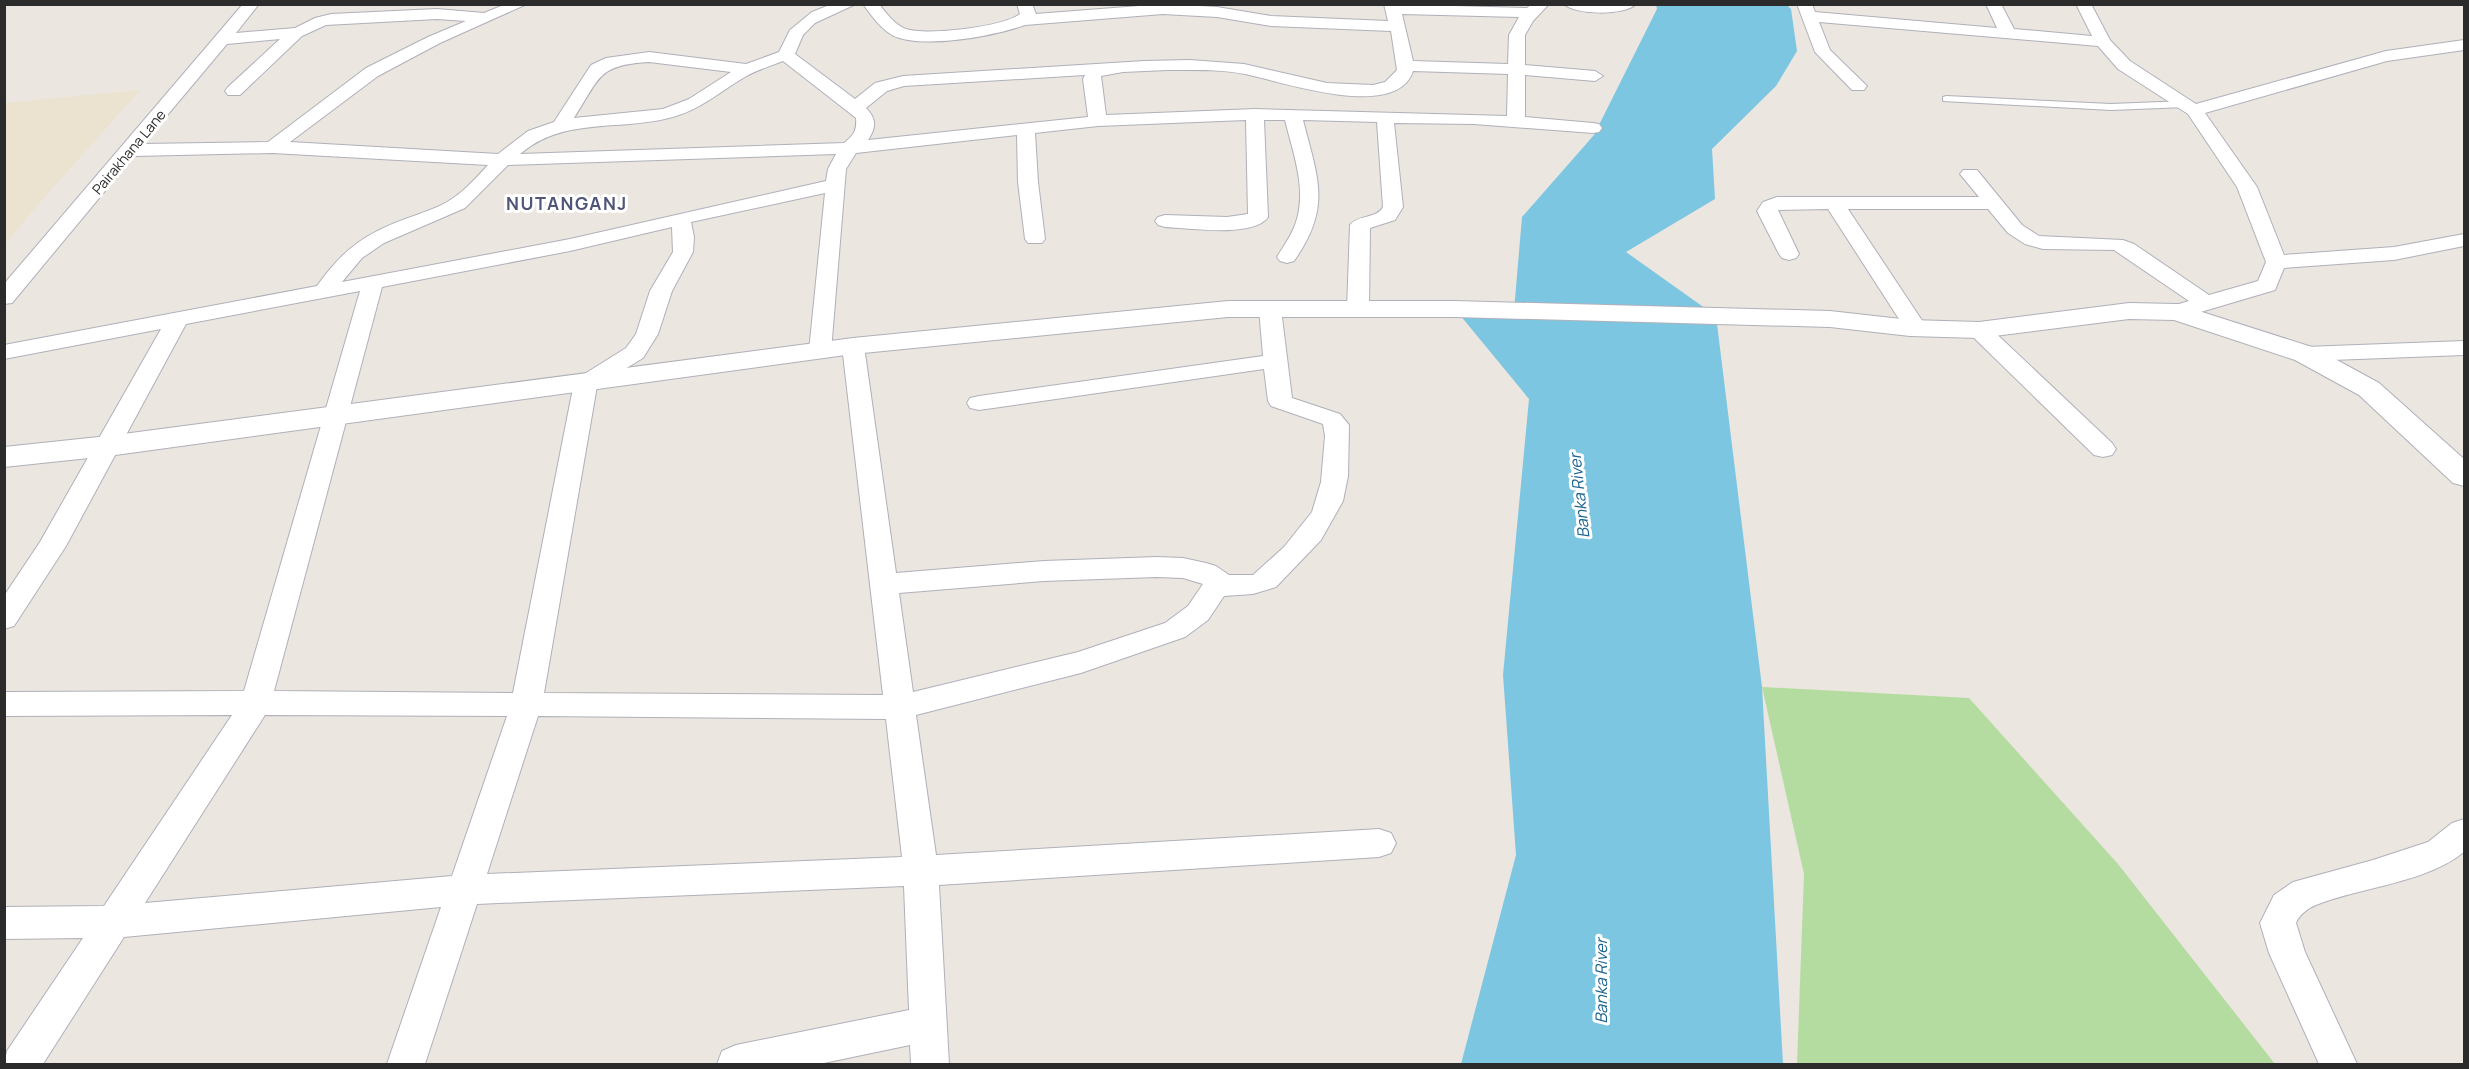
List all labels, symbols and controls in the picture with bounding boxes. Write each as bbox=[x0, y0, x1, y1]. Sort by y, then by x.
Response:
street label: Pairakhana Lane bbox=[88, 105, 170, 198]
district label: NUTANGANJ bbox=[506, 191, 628, 215]
water label: Banka River bbox=[1563, 450, 1594, 539]
water label: Banka River bbox=[1590, 936, 1612, 1023]

